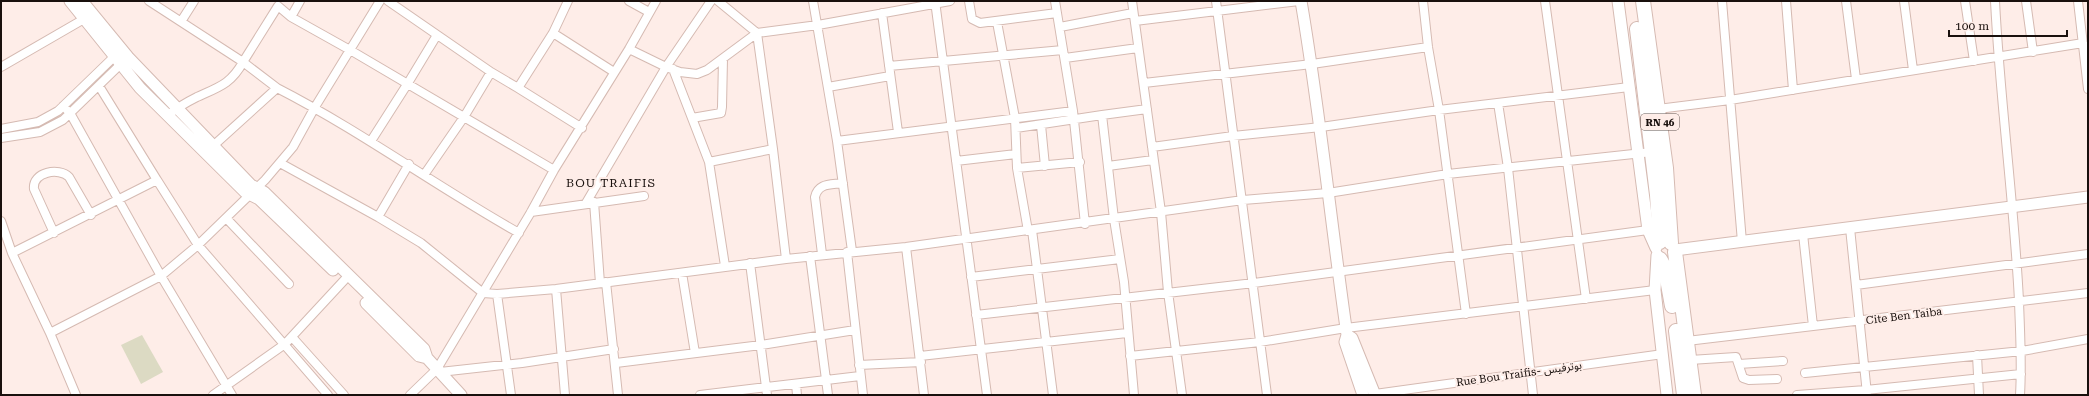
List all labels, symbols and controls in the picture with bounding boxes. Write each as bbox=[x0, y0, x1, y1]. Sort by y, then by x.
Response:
scale bar bbox=[1949, 12, 2067, 38]
text: 100 m bbox=[1955, 19, 1989, 33]
road number: RN 46 bbox=[1641, 114, 1679, 130]
district label: BOU TRAIFIS bbox=[566, 176, 656, 190]
street label: Cite Ben Taiba bbox=[1865, 305, 1943, 327]
street label: Rue Bou Traifis- بوترفيس bbox=[1455, 359, 1583, 389]

